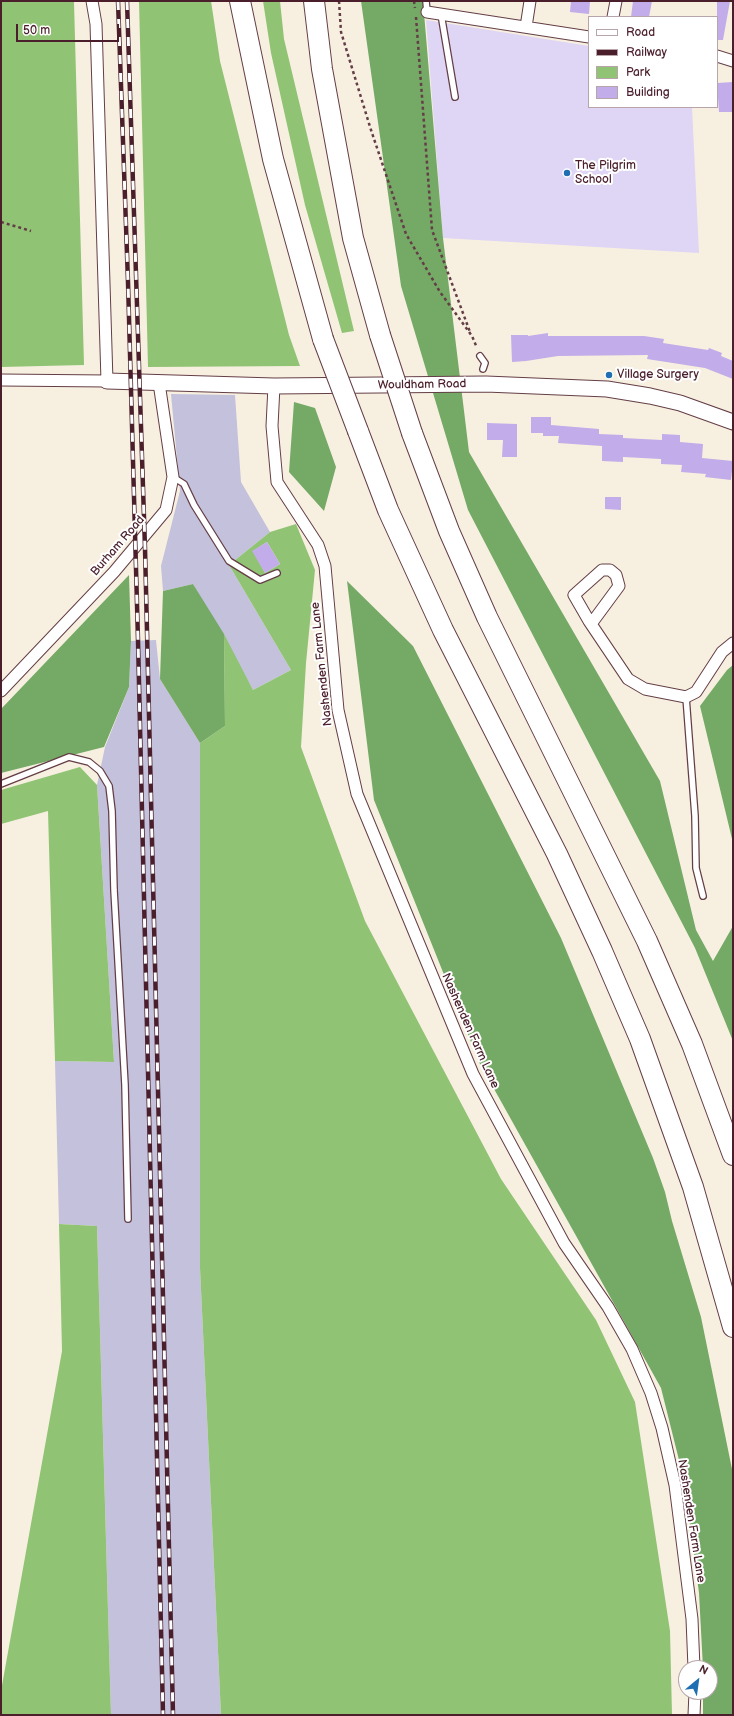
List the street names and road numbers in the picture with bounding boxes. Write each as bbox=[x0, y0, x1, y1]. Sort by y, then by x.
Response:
street label: Wouldham Road bbox=[378, 377, 466, 393]
street label: Burham Road bbox=[88, 513, 148, 579]
street label: Nashenden Farm Lane bbox=[308, 601, 336, 727]
street label: Nashenden Farm Lane bbox=[438, 971, 502, 1091]
street label: Nashenden Farm Lane bbox=[674, 1458, 708, 1584]

